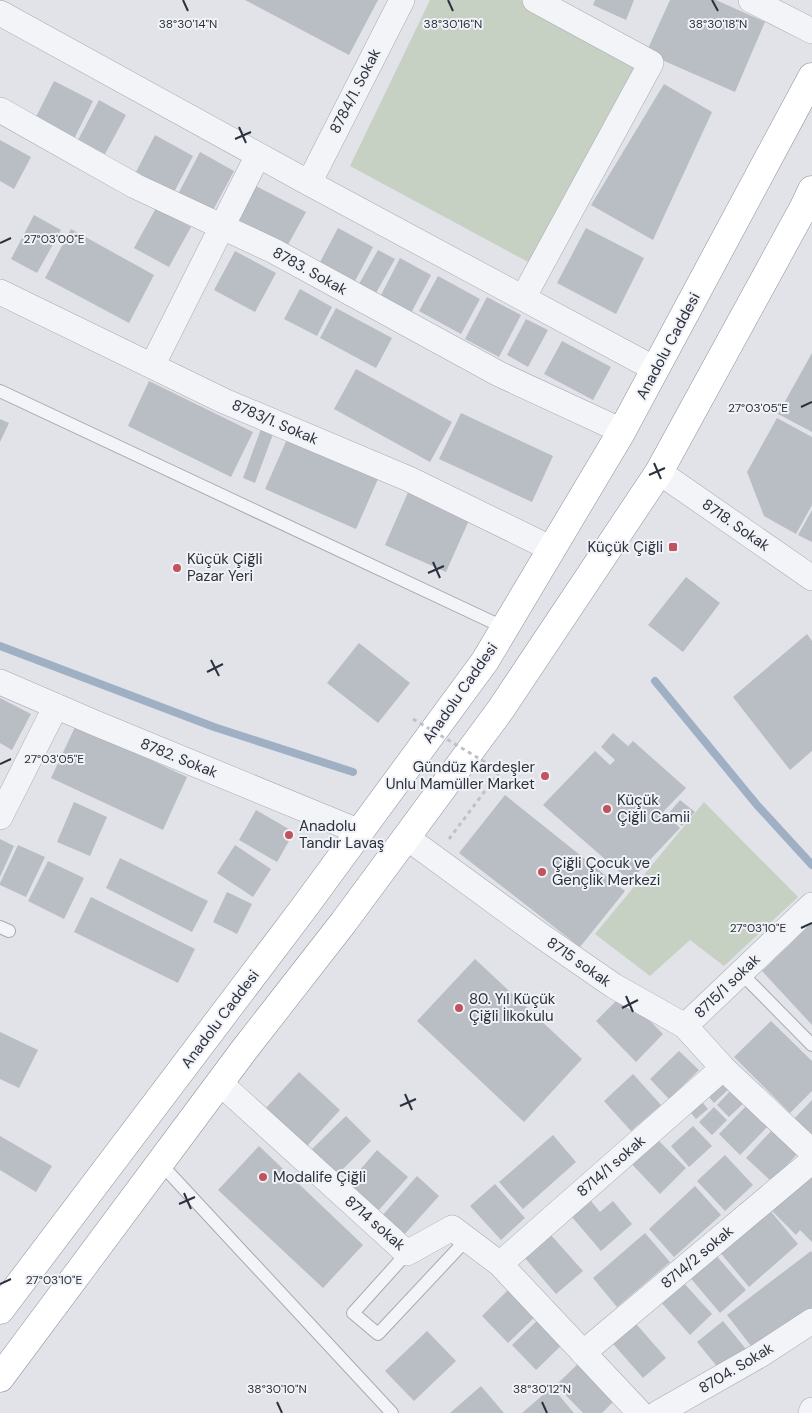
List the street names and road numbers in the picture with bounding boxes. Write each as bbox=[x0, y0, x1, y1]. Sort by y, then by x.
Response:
street label: 8784/1. Sokak bbox=[325, 45, 385, 137]
street label: 8783. Sokak bbox=[269, 242, 351, 300]
street label: Anadolu Caddesi bbox=[631, 289, 705, 403]
street label: 8783/1. Sokak bbox=[229, 395, 322, 449]
street label: 8718. Sokak bbox=[698, 494, 774, 556]
street label: Anadolu Caddesi bbox=[418, 639, 502, 747]
street label: 8782. Sokak bbox=[137, 733, 221, 783]
street label: 8715 sokak bbox=[543, 933, 616, 992]
street label: 8715/1 sokak bbox=[690, 949, 765, 1023]
street label: Anadolu Caddesi bbox=[176, 966, 264, 1072]
street label: 8714/1 sokak bbox=[572, 1130, 650, 1201]
street label: 8714 sokak bbox=[340, 1191, 410, 1255]
street label: 8714/2 sokak bbox=[657, 1221, 738, 1293]
street label: 8704. Sokak bbox=[695, 1338, 777, 1398]

